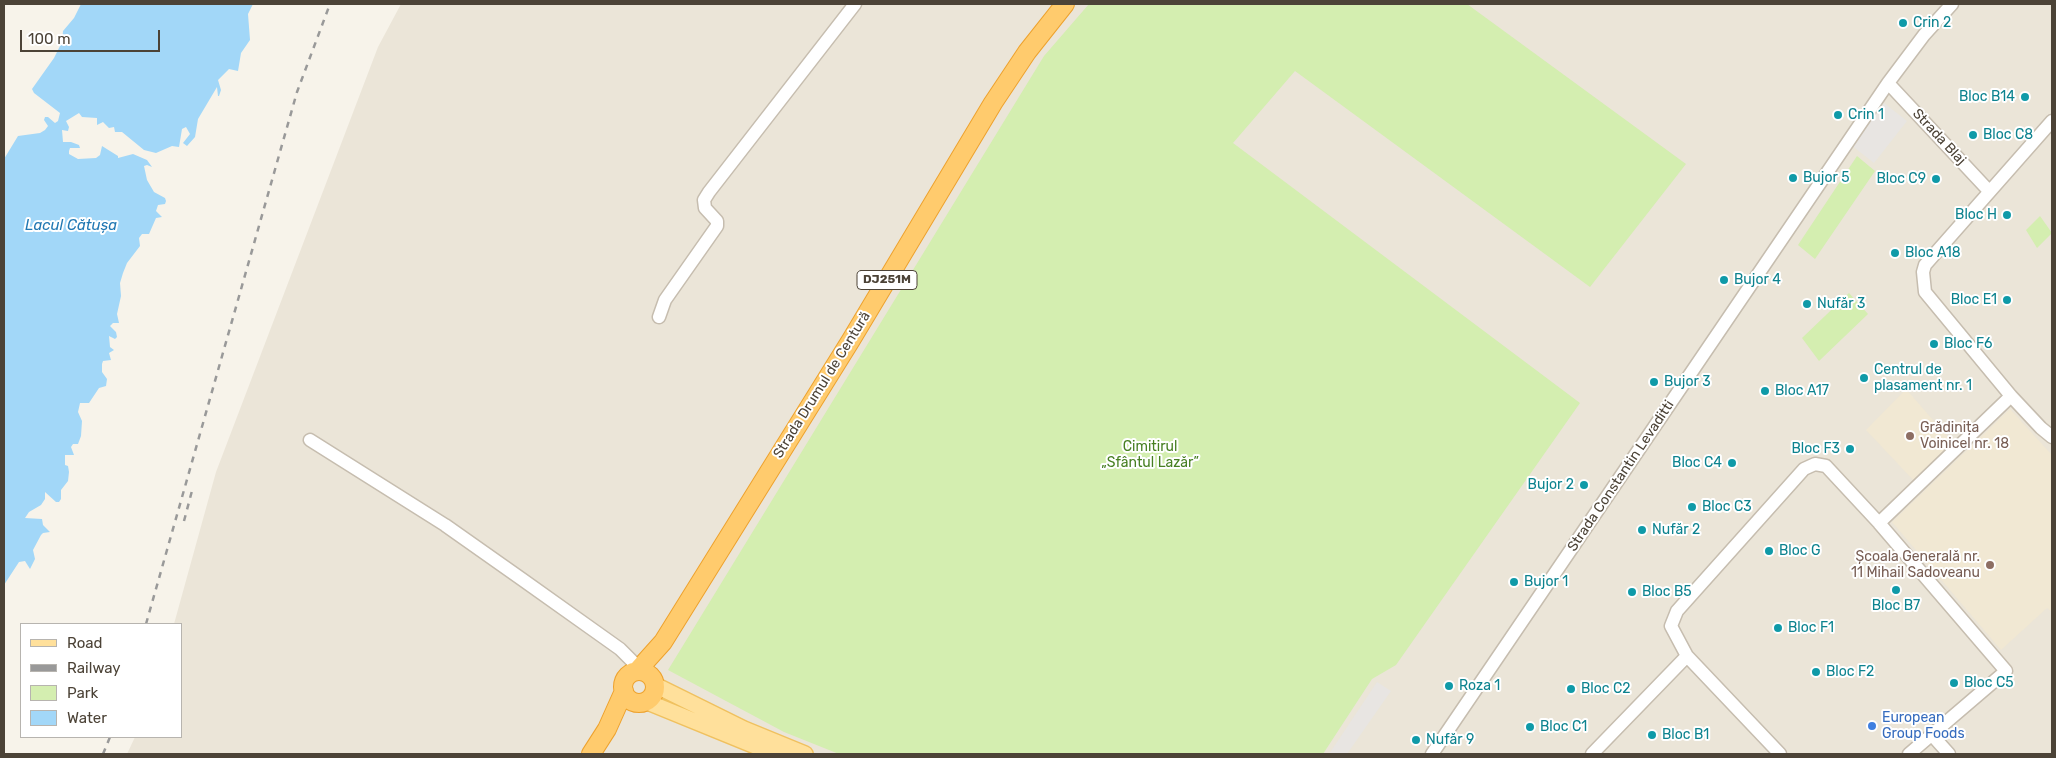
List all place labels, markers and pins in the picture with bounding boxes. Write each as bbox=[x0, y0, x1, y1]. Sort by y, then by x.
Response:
place label: Crin 2 bbox=[1913, 15, 1951, 31]
marker: Crin 2 bbox=[1897, 17, 1909, 29]
place label: Bloc B14 bbox=[1959, 89, 2015, 105]
marker: Bloc B14 bbox=[2019, 91, 2031, 103]
place label: Crin 1 bbox=[1848, 107, 1884, 123]
marker: Crin 1 bbox=[1832, 109, 1844, 121]
place label: Bloc C8 bbox=[1983, 127, 2033, 143]
marker: Bloc C8 bbox=[1967, 129, 1979, 141]
place label: Bujor 5 bbox=[1803, 170, 1849, 186]
place label: Bloc C9 bbox=[1876, 171, 1926, 187]
marker: Bujor 5 bbox=[1787, 172, 1799, 184]
marker: Bloc C9 bbox=[1930, 173, 1942, 185]
place label: Bloc H bbox=[1955, 207, 1997, 223]
marker: Bloc H bbox=[2001, 209, 2013, 221]
place label: Bloc A18 bbox=[1905, 245, 1961, 261]
marker: Bloc A18 bbox=[1889, 247, 1901, 259]
place label: Bujor 4 bbox=[1734, 272, 1781, 288]
marker: Bujor 4 bbox=[1718, 274, 1730, 286]
place label: Bloc E1 bbox=[1951, 292, 1997, 308]
marker: Bloc E1 bbox=[2001, 294, 2013, 306]
place label: Nufăr 3 bbox=[1817, 296, 1865, 312]
marker: Nufăr 3 bbox=[1801, 298, 1813, 310]
place label: Bloc F6 bbox=[1944, 336, 1993, 352]
marker: Bloc F6 bbox=[1928, 338, 1940, 350]
place label: Centrul de plasament nr. 1 bbox=[1874, 362, 1972, 394]
marker: Centrul de plasament nr. 1 bbox=[1858, 372, 1870, 384]
place label: Bujor 3 bbox=[1664, 374, 1711, 390]
marker: Bujor 3 bbox=[1648, 376, 1660, 388]
place label: Bloc A17 bbox=[1775, 383, 1829, 399]
marker: Bloc A17 bbox=[1759, 385, 1771, 397]
place label: Grădinița Voinicel nr. 18 bbox=[1920, 420, 2009, 452]
marker: Grădinița Voinicel nr. 18 bbox=[1904, 430, 1916, 442]
place label: Bloc F3 bbox=[1791, 441, 1840, 457]
marker: Bloc F3 bbox=[1844, 443, 1856, 455]
place label: Bloc C4 bbox=[1672, 455, 1722, 471]
marker: Bloc C4 bbox=[1726, 457, 1738, 469]
place label: Bujor 2 bbox=[1528, 477, 1574, 493]
marker: Bujor 2 bbox=[1578, 479, 1590, 491]
place label: Bloc C3 bbox=[1702, 499, 1752, 515]
marker: Bloc C3 bbox=[1686, 501, 1698, 513]
place label: Nufăr 2 bbox=[1652, 522, 1700, 538]
marker: Nufăr 2 bbox=[1636, 524, 1648, 536]
place label: Bloc G bbox=[1779, 543, 1820, 559]
marker: Bloc G bbox=[1763, 545, 1775, 557]
place label: Școala Generală nr. 11 Mihail Sadoveanu bbox=[1851, 549, 1980, 582]
marker: Școala Generală nr. 11 Mihail Sadoveanu bbox=[1984, 559, 1996, 571]
place label: Bujor 1 bbox=[1524, 574, 1568, 590]
marker: Bujor 1 bbox=[1508, 576, 1520, 588]
place label: Bloc B5 bbox=[1642, 584, 1692, 600]
marker: Bloc B7 bbox=[1890, 584, 1902, 596]
marker: Bloc B5 bbox=[1626, 586, 1638, 598]
place label: Bloc B7 bbox=[1872, 598, 1920, 614]
place label: Bloc F1 bbox=[1788, 620, 1834, 636]
marker: Bloc F1 bbox=[1772, 622, 1784, 634]
place label: Bloc F2 bbox=[1826, 664, 1874, 680]
marker: Bloc F2 bbox=[1810, 666, 1822, 678]
place label: Bloc C5 bbox=[1964, 675, 2014, 691]
marker: Bloc C5 bbox=[1948, 677, 1960, 689]
place label: Roza 1 bbox=[1459, 678, 1500, 694]
marker: Roza 1 bbox=[1443, 680, 1455, 692]
place label: Bloc C2 bbox=[1581, 681, 1630, 697]
marker: Bloc C2 bbox=[1565, 683, 1577, 695]
place label: European Group Foods bbox=[1882, 710, 1965, 742]
place label: Bloc C1 bbox=[1540, 719, 1587, 735]
marker: European Group Foods bbox=[1866, 720, 1878, 732]
marker: Bloc C1 bbox=[1524, 721, 1536, 733]
place label: Bloc B1 bbox=[1662, 727, 1709, 743]
marker: Bloc B1 bbox=[1646, 729, 1658, 741]
place label: Nufăr 9 bbox=[1426, 732, 1474, 748]
marker: Nufăr 9 bbox=[1410, 734, 1422, 746]

